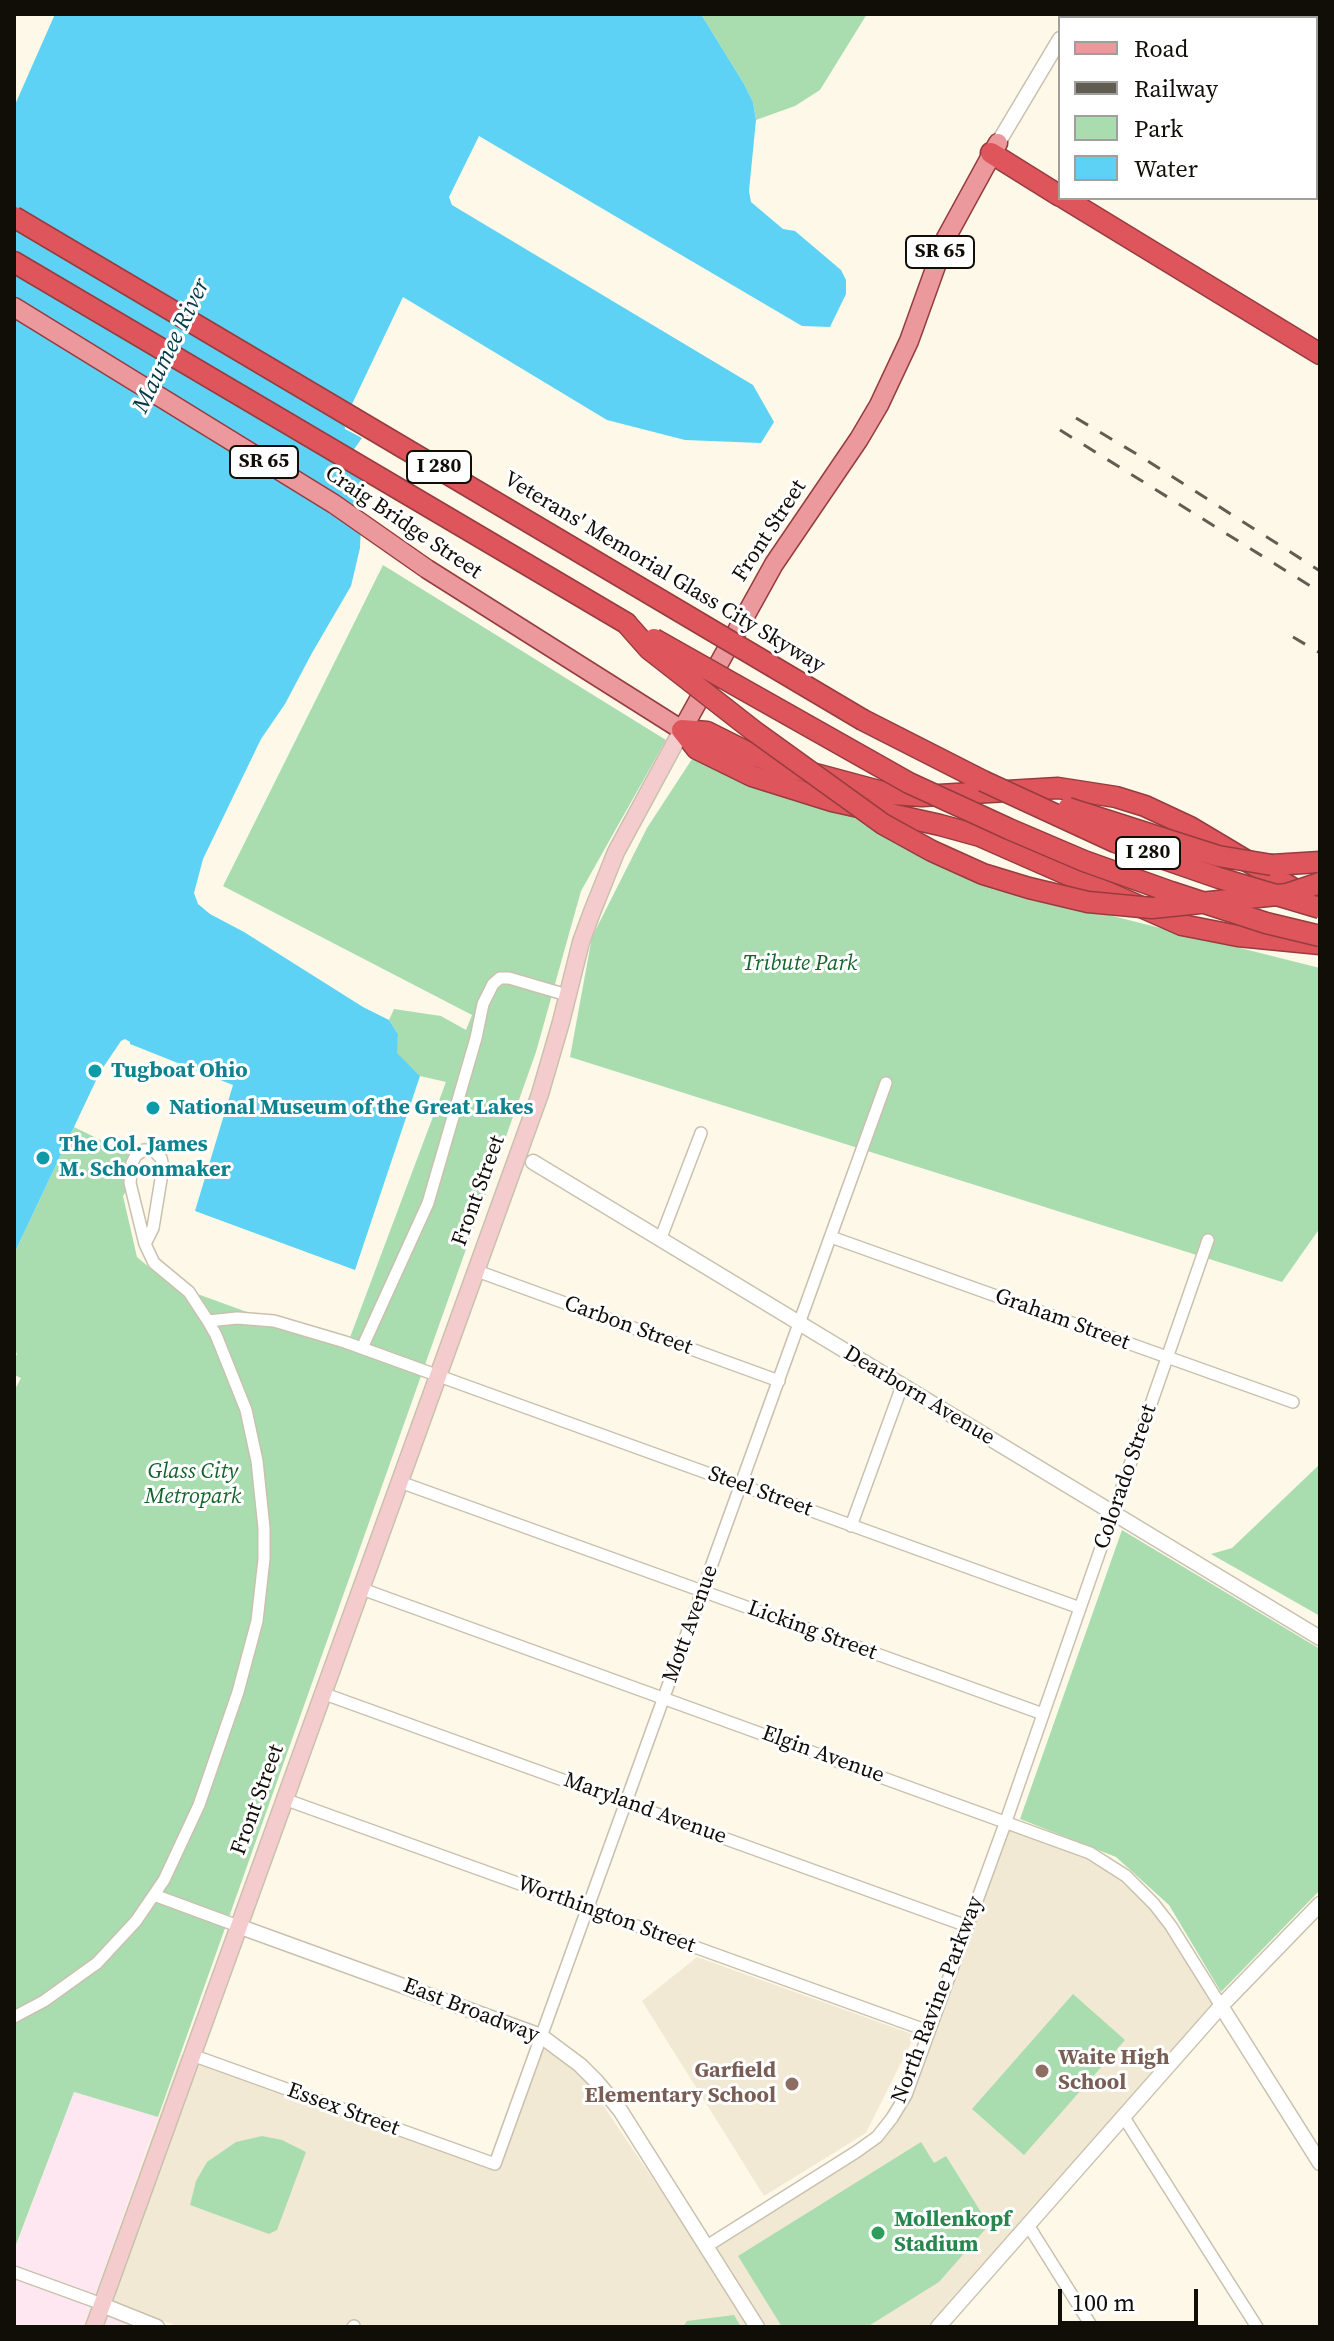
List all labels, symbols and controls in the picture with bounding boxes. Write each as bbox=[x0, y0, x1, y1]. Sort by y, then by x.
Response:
legend bbox=[1058, 16, 1318, 200]
text: Road bbox=[1134, 32, 1188, 65]
text: Railway bbox=[1134, 72, 1218, 105]
text: Park bbox=[1134, 112, 1183, 145]
text: Water bbox=[1134, 152, 1198, 185]
road number: SR 65 bbox=[906, 236, 974, 268]
water label: Maumee River bbox=[127, 274, 217, 418]
road number: SR 65 bbox=[230, 446, 298, 478]
road number: I 280 bbox=[407, 451, 471, 483]
street label: Craig Bridge Street bbox=[320, 461, 486, 585]
street label: Veterans' Memorial Glass City Skyway bbox=[499, 466, 829, 680]
street label: Front Street bbox=[727, 475, 813, 587]
road number: I 280 bbox=[1116, 837, 1180, 869]
park label: Tribute Park bbox=[743, 951, 857, 977]
place label: Tugboat Ohio bbox=[111, 1058, 248, 1084]
marker: Tugboat Ohio bbox=[86, 1062, 104, 1080]
place label: National Museum of the Great Lakes bbox=[169, 1095, 534, 1121]
marker: National Museum of the Great Lakes bbox=[144, 1099, 162, 1117]
place label: The Col. James M. Schoonmaker bbox=[59, 1132, 231, 1184]
street label: Front Street bbox=[447, 1132, 511, 1250]
marker: The Col. James M. Schoonmaker bbox=[34, 1149, 52, 1167]
street label: Graham Street bbox=[991, 1283, 1133, 1357]
street label: Carbon Street bbox=[560, 1291, 696, 1361]
street label: Dearborn Avenue bbox=[839, 1341, 999, 1451]
street label: Colorado Street bbox=[1089, 1401, 1163, 1553]
park label: Glass City Metropark bbox=[145, 1459, 241, 1510]
street label: Steel Street bbox=[704, 1461, 816, 1523]
street label: Mott Avenue bbox=[658, 1562, 724, 1686]
street label: Licking Street bbox=[744, 1595, 880, 1667]
street label: Elgin Avenue bbox=[758, 1721, 888, 1789]
street label: Front Street bbox=[226, 1741, 290, 1859]
street label: Maryland Avenue bbox=[560, 1767, 730, 1851]
street label: Worthington Street bbox=[513, 1871, 699, 1959]
street label: North Ravine Parkway bbox=[886, 1893, 990, 2107]
street label: East Broadway bbox=[399, 1973, 543, 2049]
place label: Waite High School bbox=[1058, 2045, 1170, 2096]
place label: Garfield Elementary School bbox=[585, 2058, 776, 2110]
marker: Waite High School bbox=[1033, 2062, 1051, 2080]
marker: Garfield Elementary School bbox=[783, 2075, 801, 2093]
street label: Essex Street bbox=[283, 2078, 403, 2142]
place label: Mollenkopf Stadium bbox=[894, 2207, 1011, 2258]
marker: Mollenkopf Stadium bbox=[869, 2224, 887, 2242]
scale bar bbox=[1062, 2273, 1202, 2323]
text: 100 m bbox=[1072, 2286, 1135, 2319]

